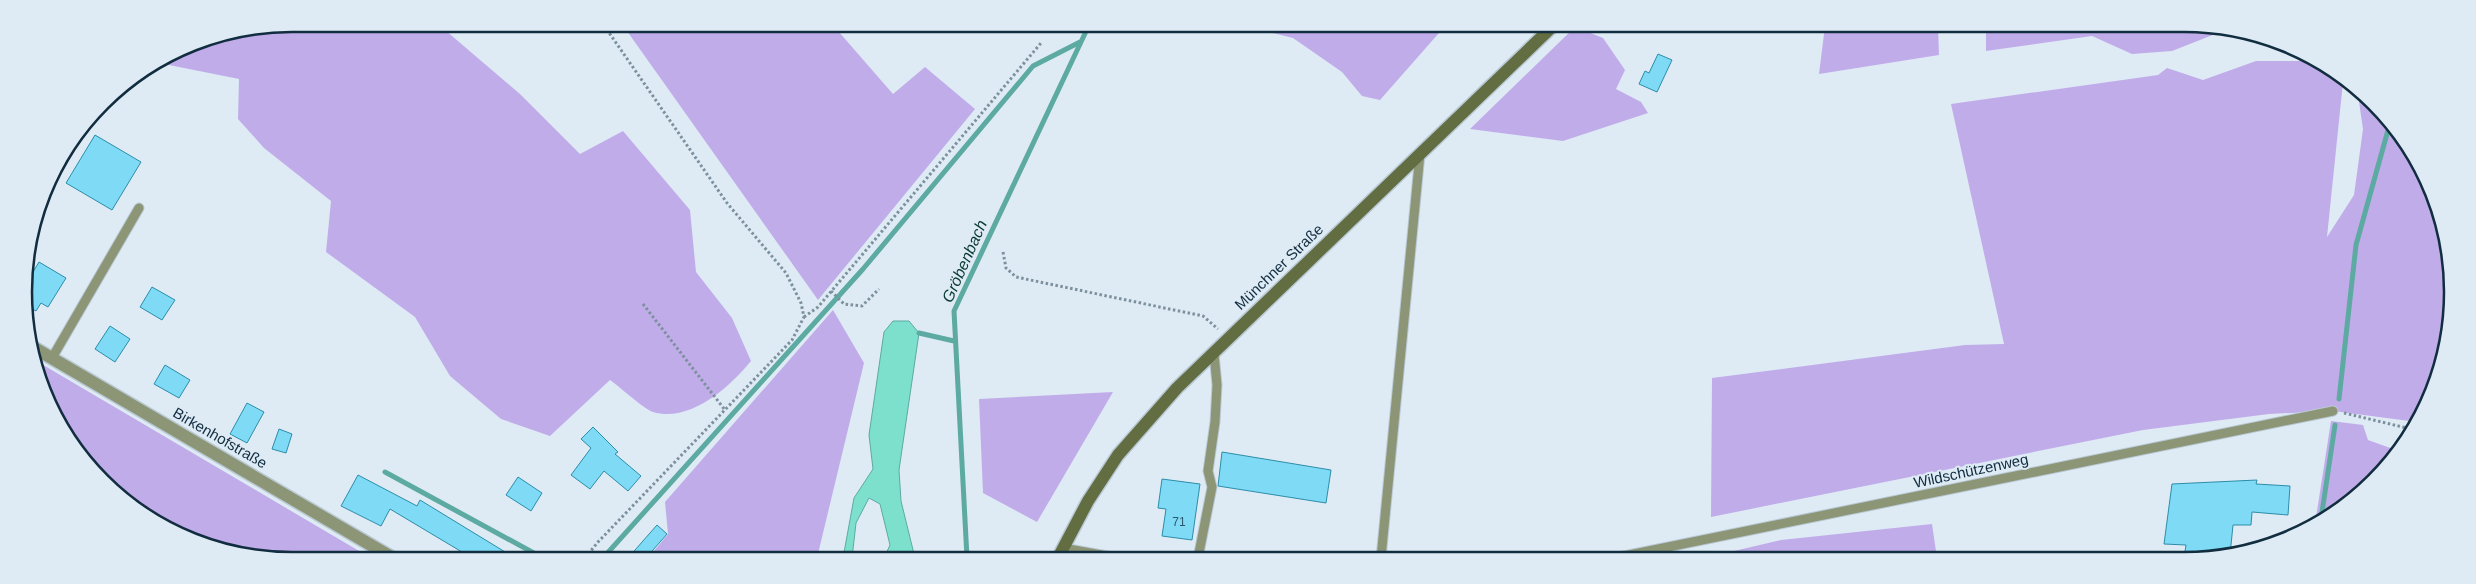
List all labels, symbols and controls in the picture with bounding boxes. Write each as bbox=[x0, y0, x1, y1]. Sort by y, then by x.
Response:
water label: Gröbenbach bbox=[939, 217, 990, 305]
street label: Münchner Straße bbox=[1231, 220, 1326, 313]
street label: Birkenhofstraße bbox=[170, 404, 270, 471]
street label: Wildschützenweg bbox=[1912, 450, 2030, 491]
house number: 71 bbox=[1172, 515, 1186, 529]

